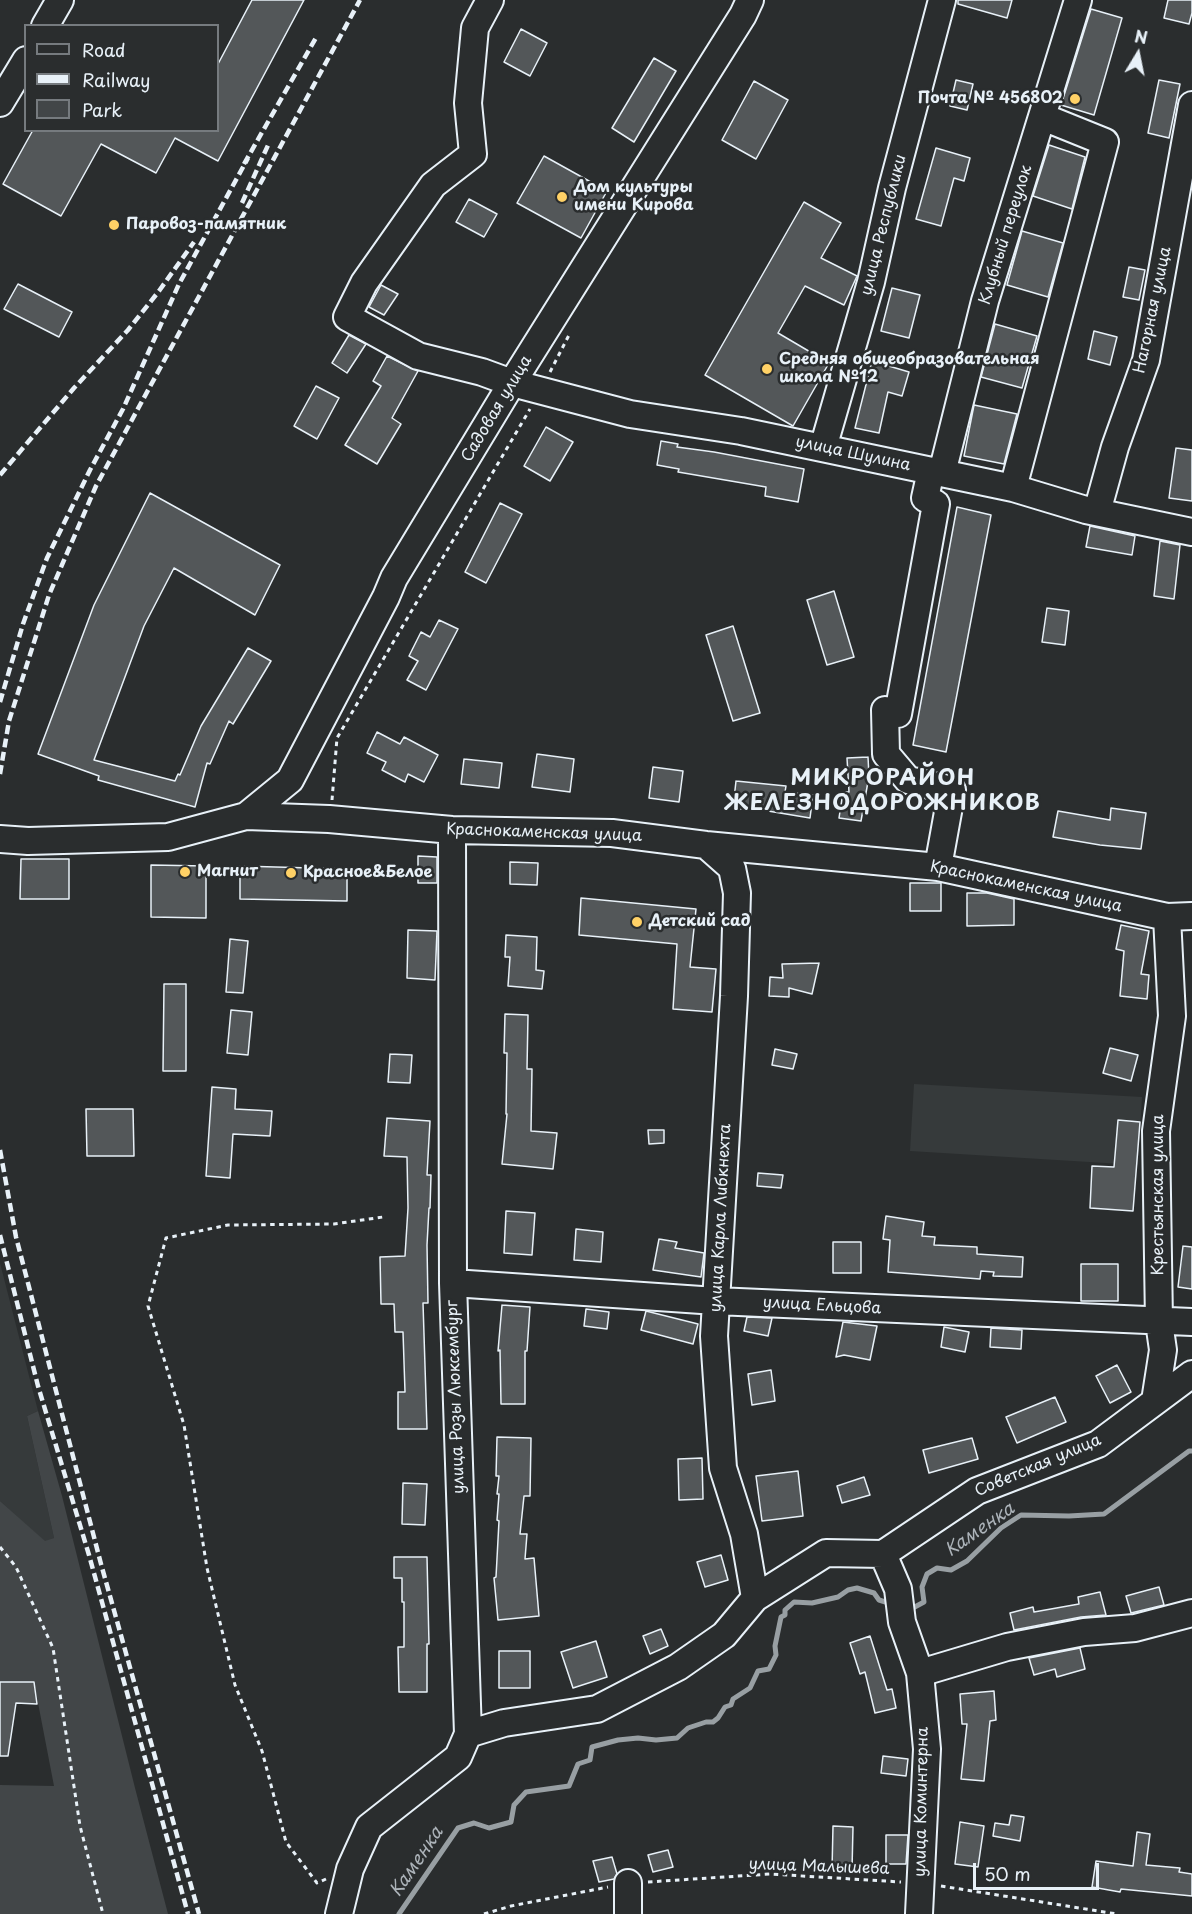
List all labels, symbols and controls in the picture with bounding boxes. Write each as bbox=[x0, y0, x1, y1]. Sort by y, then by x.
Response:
text: N bbox=[1133, 23, 1149, 49]
legend bbox=[24, 24, 219, 132]
north arrow bbox=[1108, 24, 1168, 84]
text: Road bbox=[82, 36, 126, 63]
text: Railway bbox=[82, 66, 150, 93]
place label: Почта № 456802 bbox=[918, 89, 1063, 109]
marker: Почта № 456802 bbox=[1068, 92, 1082, 106]
text: Park bbox=[82, 96, 122, 123]
street label: улица Республики bbox=[857, 152, 911, 298]
street label: Клубный переулок bbox=[976, 163, 1036, 307]
place label: Дом культуры имени Кирова bbox=[574, 178, 693, 216]
marker: Дом культуры имени Кирова bbox=[555, 190, 569, 204]
place label: Паровоз-памятник bbox=[126, 215, 286, 235]
marker: Паровоз-памятник bbox=[107, 218, 121, 232]
street label: Нагорная улица bbox=[1130, 245, 1176, 375]
place label: Средняя общеобразовательная школа №12 bbox=[779, 350, 1039, 388]
street label: Садовая улица bbox=[458, 352, 536, 466]
marker: Средняя общеобразовательная школа №12 bbox=[760, 362, 774, 376]
street label: улица Шулина bbox=[794, 432, 912, 476]
district label: МИКРОРАЙОН ЖЕЛЕЗНОДОРОЖНИКОВ bbox=[727, 766, 1039, 818]
street label: Краснокаменская улица bbox=[446, 820, 642, 846]
street label: Краснокаменская улица bbox=[928, 857, 1124, 917]
place label: Магнит bbox=[197, 862, 258, 882]
place label: Красное&Белое bbox=[303, 863, 433, 883]
marker: Магнит bbox=[178, 865, 192, 879]
marker: Красное&Белое bbox=[284, 866, 298, 880]
place label: Детский сад bbox=[649, 912, 750, 932]
marker: Детский сад bbox=[630, 915, 644, 929]
street label: Крестьянская улица bbox=[1149, 1114, 1169, 1276]
street label: улица Карла Либкнехта bbox=[706, 1123, 736, 1313]
street label: улица Ельцова bbox=[762, 1293, 882, 1319]
street label: улица Розы Люксембург bbox=[443, 1300, 469, 1494]
street label: Советская улица bbox=[972, 1431, 1104, 1501]
water label: Каменка bbox=[941, 1498, 1019, 1562]
street label: улица Коминтерна bbox=[911, 1727, 933, 1877]
water label: Каменка bbox=[386, 1823, 448, 1901]
scale bar bbox=[976, 1851, 1102, 1889]
street label: улица Малышева bbox=[748, 1855, 890, 1879]
text: 50 m bbox=[984, 1860, 1031, 1887]

